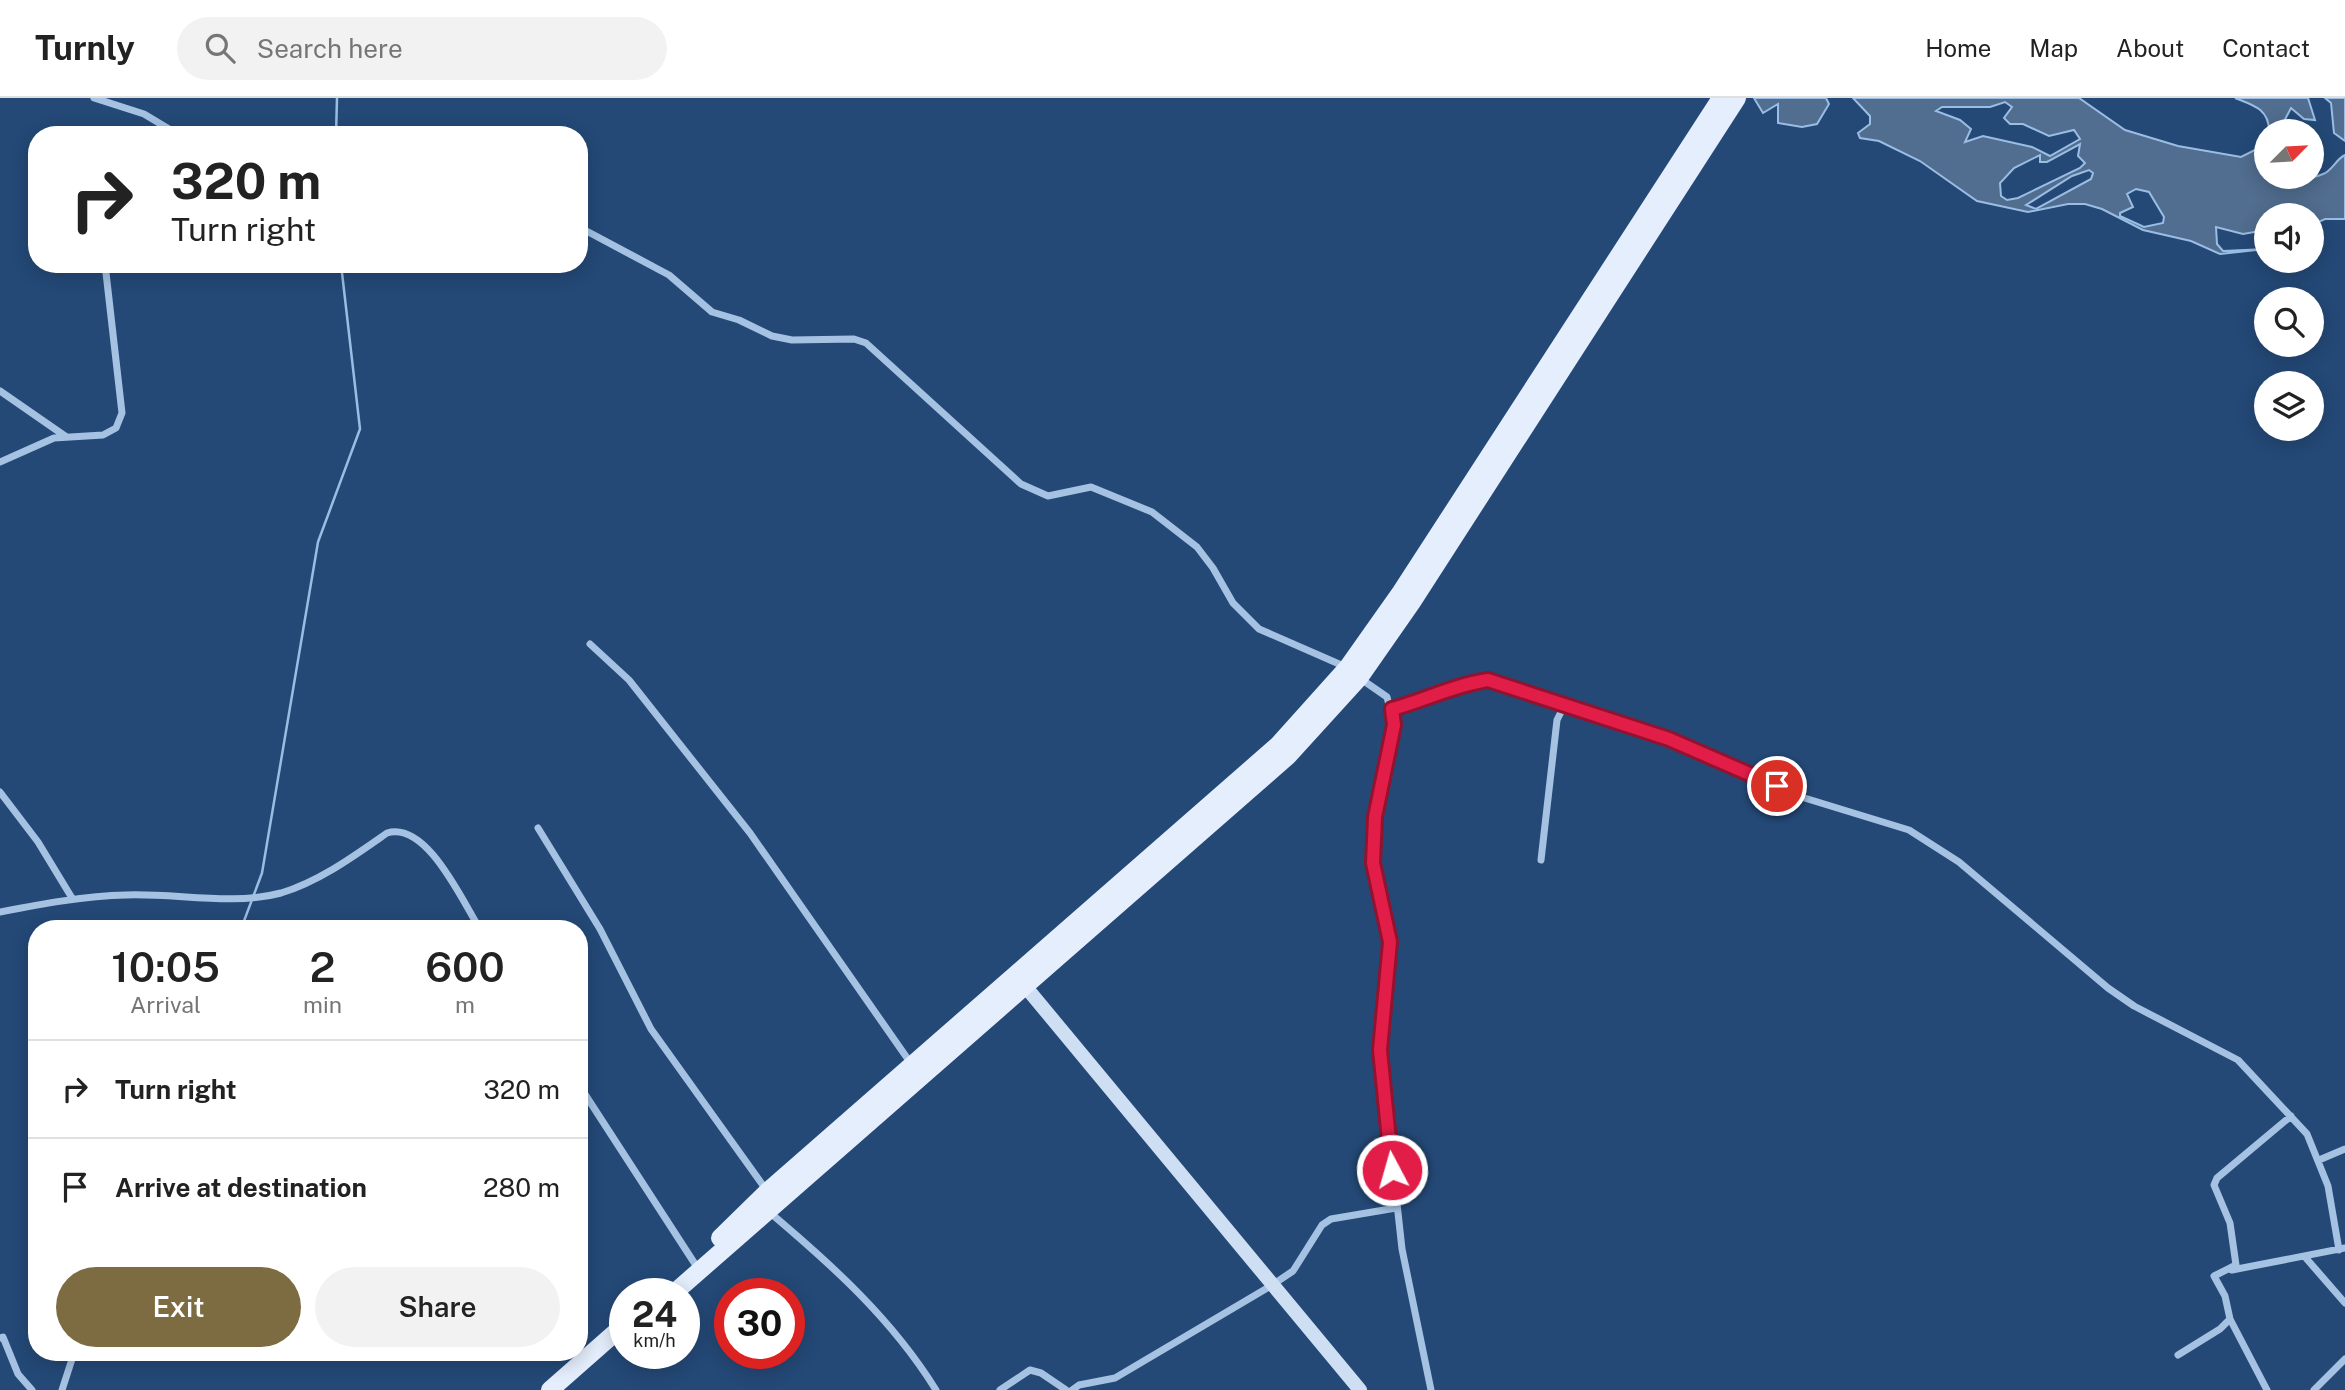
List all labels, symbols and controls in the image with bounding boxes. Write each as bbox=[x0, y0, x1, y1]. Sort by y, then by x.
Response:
search box bbox=[177, 17, 667, 80]
text: Turnly bbox=[35, 29, 135, 67]
icon: search bbox=[201, 29, 239, 67]
text: Search here bbox=[257, 33, 403, 64]
text: Home bbox=[1925, 34, 1991, 62]
text: Map bbox=[2029, 34, 2078, 62]
text: About bbox=[2116, 34, 2184, 62]
text: Contact bbox=[2222, 34, 2310, 62]
north arrow bbox=[2254, 119, 2324, 189]
map controls bbox=[2254, 119, 2324, 441]
text: 320 m bbox=[171, 152, 321, 210]
icon: right bbox=[56, 154, 147, 245]
button: sound bbox=[2254, 203, 2324, 273]
text: Turn right bbox=[171, 211, 316, 248]
button: search bbox=[2254, 287, 2324, 357]
button: layers bbox=[2254, 371, 2324, 441]
pin bbox=[1747, 756, 1807, 816]
icon: arrive bbox=[1758, 767, 1796, 805]
text: 10:05 bbox=[111, 942, 220, 991]
text: 2 bbox=[310, 942, 336, 991]
text: 600 bbox=[425, 942, 505, 991]
text: Arrival bbox=[130, 991, 201, 1018]
text: min bbox=[303, 991, 342, 1018]
text: m bbox=[455, 991, 475, 1018]
icon: right bbox=[56, 1070, 94, 1108]
text: Turn right bbox=[115, 1074, 237, 1105]
text: 320 m bbox=[483, 1074, 560, 1105]
position arrow bbox=[1355, 1133, 1429, 1207]
icon: arrive bbox=[56, 1168, 94, 1206]
text: Arrive at destination bbox=[115, 1172, 367, 1203]
text: 280 m bbox=[483, 1172, 560, 1203]
button: Exit bbox=[56, 1267, 301, 1347]
button: Share bbox=[315, 1267, 560, 1347]
speed limit sign: 30 bbox=[714, 1278, 805, 1369]
text: 24 bbox=[632, 1294, 677, 1335]
text: km/h bbox=[633, 1330, 676, 1351]

